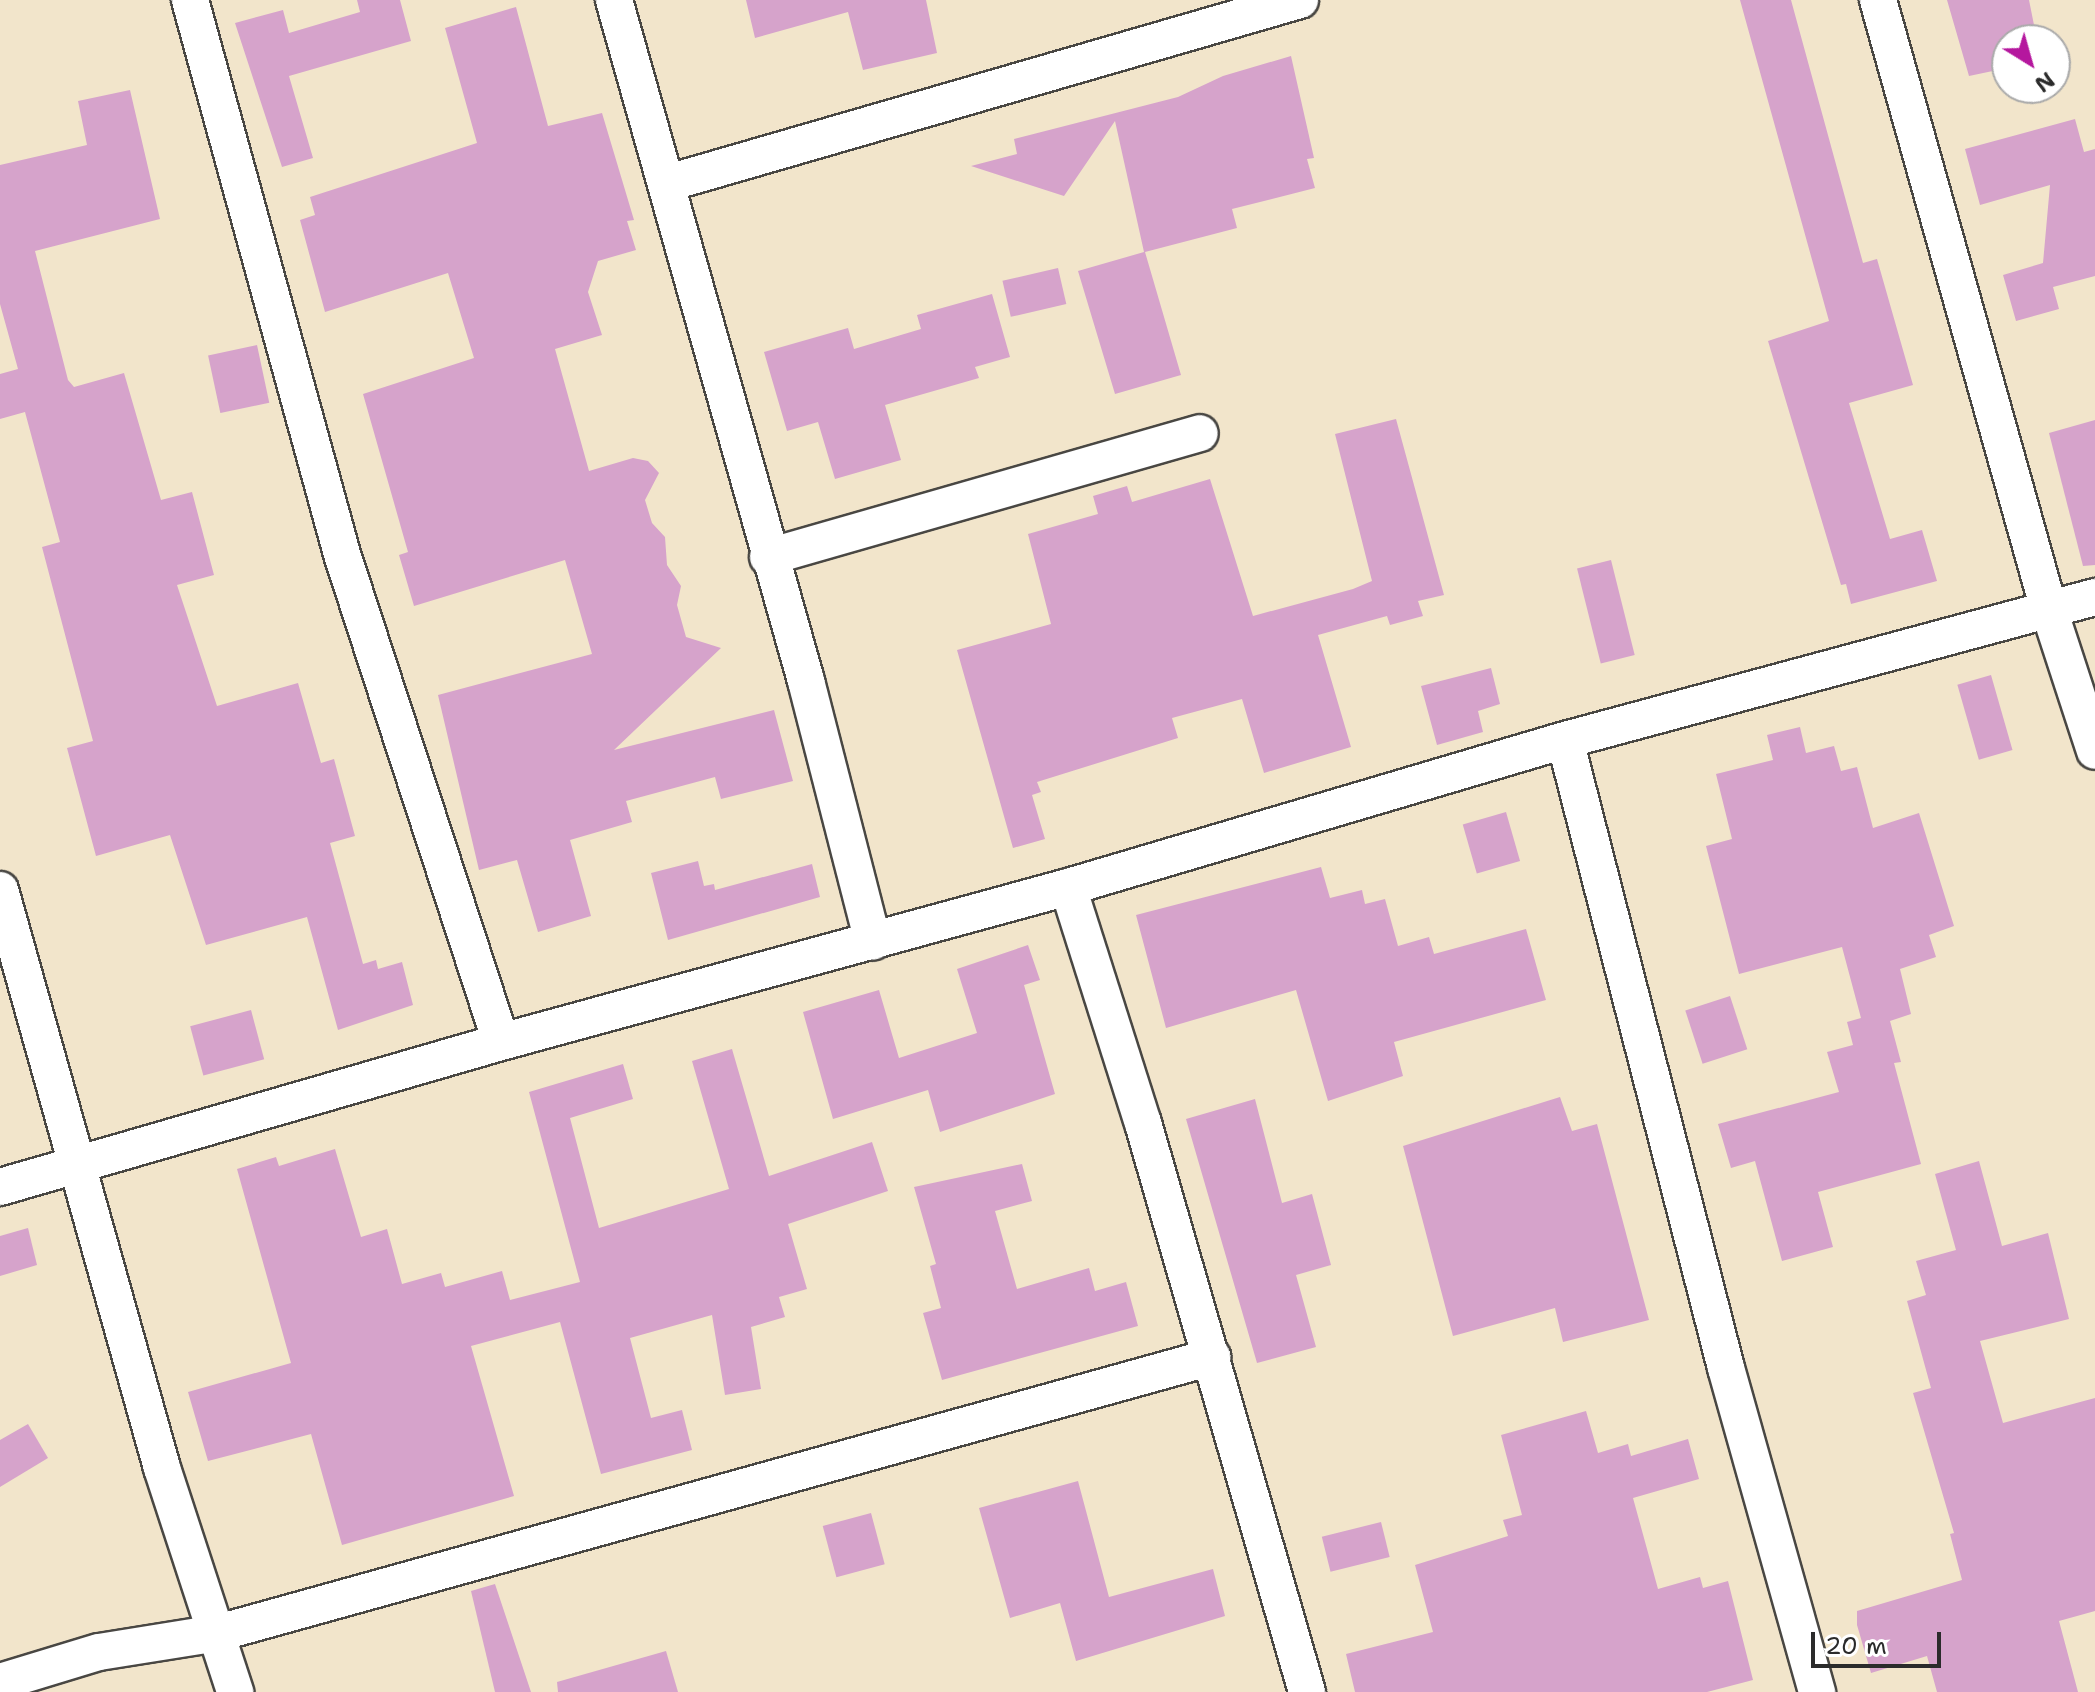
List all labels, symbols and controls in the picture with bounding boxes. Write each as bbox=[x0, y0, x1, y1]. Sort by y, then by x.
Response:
north arrow bbox=[1991, 24, 2071, 104]
text: N bbox=[2029, 65, 2060, 99]
scale bar bbox=[1815, 1616, 1945, 1666]
text: 20 m bbox=[1825, 1630, 1887, 1662]

